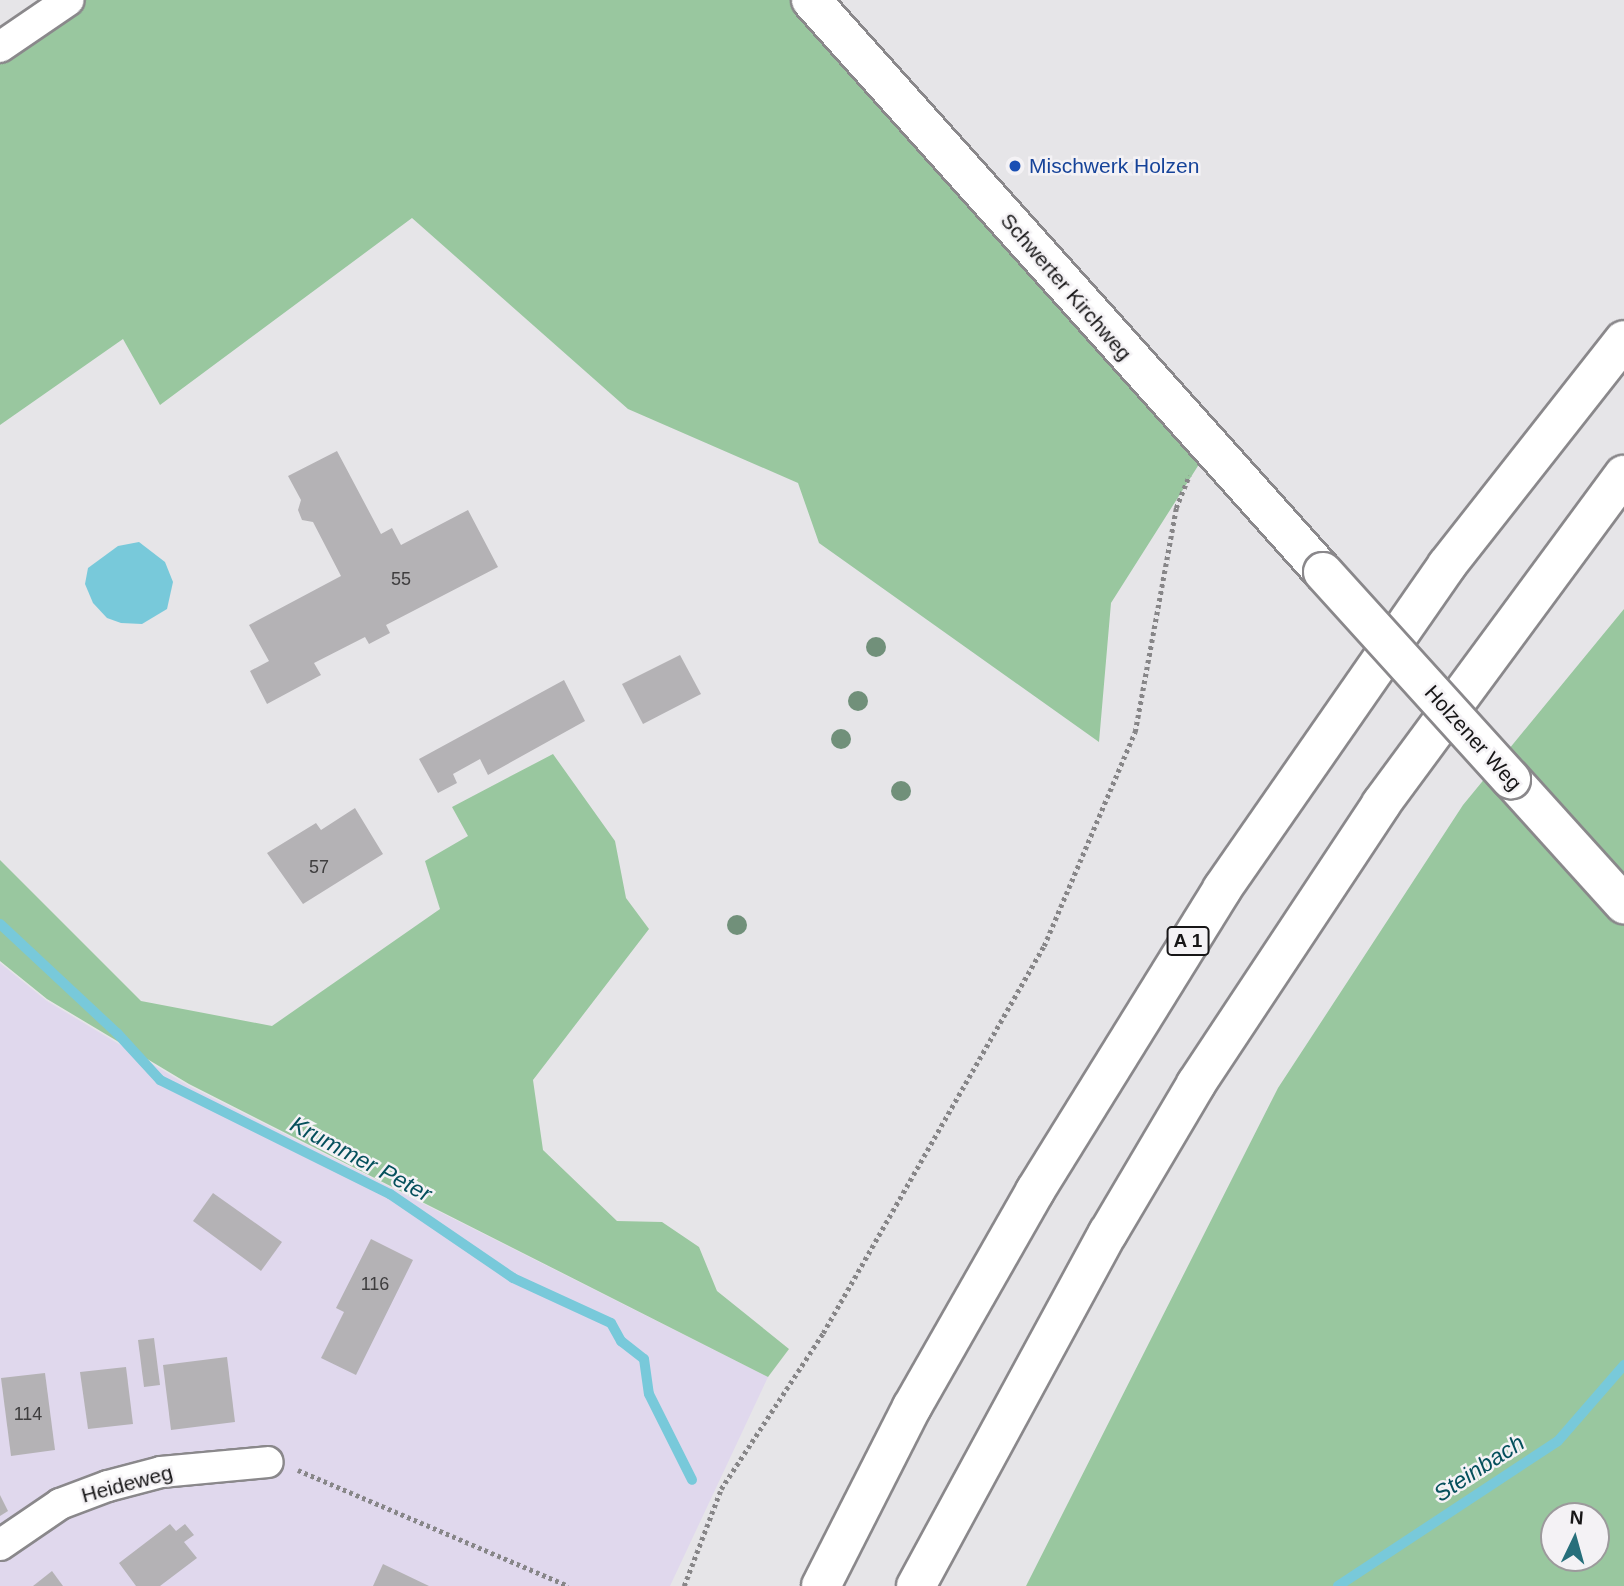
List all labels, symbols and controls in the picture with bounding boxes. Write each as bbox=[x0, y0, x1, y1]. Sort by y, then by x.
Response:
place label: Mischwerk Holzen bbox=[1029, 153, 1199, 179]
marker: Mischwerk Holzen bbox=[1007, 158, 1023, 174]
street label: Schwerter Kirchweg bbox=[995, 208, 1137, 366]
house number: 55 bbox=[391, 568, 411, 590]
street label: Holzener Weg bbox=[1419, 680, 1527, 796]
house number: 57 bbox=[309, 856, 329, 878]
road number: A 1 bbox=[1165, 925, 1211, 956]
water label: Krummer Peter bbox=[286, 1110, 436, 1208]
house number: 116 bbox=[361, 1273, 389, 1295]
house number: 114 bbox=[14, 1403, 42, 1425]
water label: Steinbach bbox=[1429, 1429, 1529, 1507]
street label: Heideweg bbox=[79, 1460, 175, 1508]
north arrow bbox=[1540, 1502, 1610, 1572]
text: N bbox=[1569, 1507, 1584, 1529]

